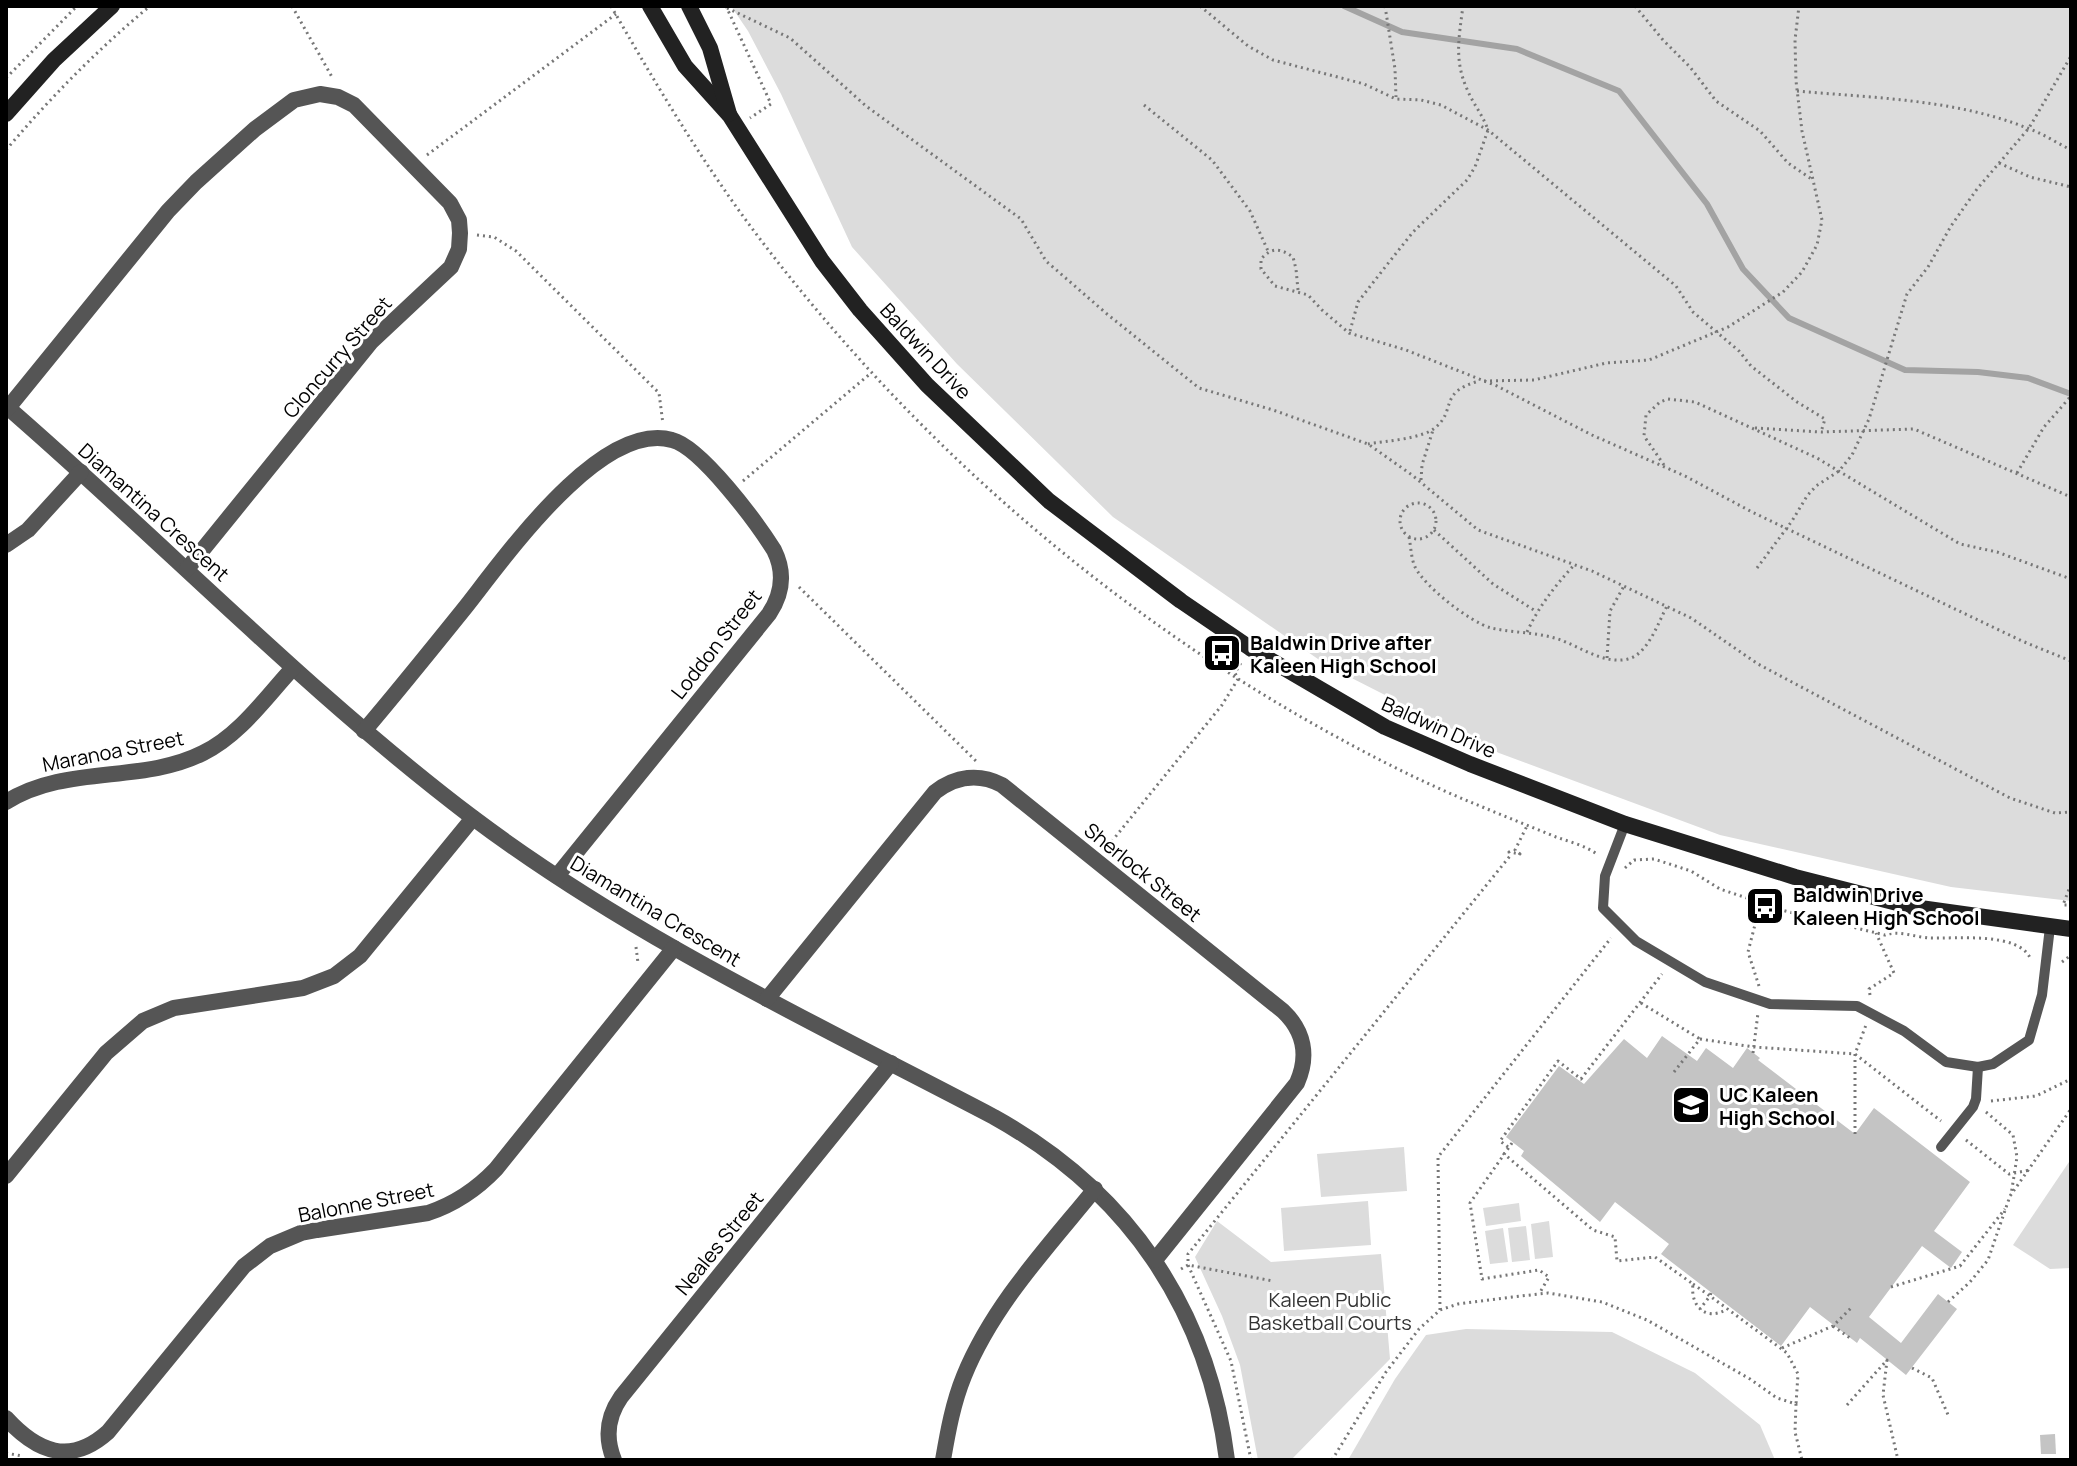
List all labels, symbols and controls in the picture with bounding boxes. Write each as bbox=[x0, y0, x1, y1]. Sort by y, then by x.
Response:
street label: Cloncurry Street bbox=[277, 290, 397, 424]
street label: Baldwin Drive bbox=[874, 297, 978, 405]
street label: Diamantina Crescent bbox=[73, 437, 235, 587]
street label: Loddon Street bbox=[665, 584, 767, 704]
place label: Baldwin Drive after Kaleen High School bbox=[1250, 629, 1437, 679]
bus stop icon: Baldwin Drive after Kaleen High School bbox=[1201, 632, 1243, 674]
street label: Baldwin Drive bbox=[1378, 690, 1500, 764]
street label: Maranoa Street bbox=[40, 724, 186, 778]
street label: Sherlock Street bbox=[1079, 816, 1207, 928]
street label: Diamantina Crescent bbox=[566, 849, 746, 973]
place label: Baldwin Drive Kaleen High School bbox=[1793, 881, 1980, 931]
bus stop icon: Baldwin Drive Kaleen High School bbox=[1744, 885, 1786, 927]
place label: UC Kaleen High School bbox=[1719, 1081, 1835, 1131]
school or university icon: UC Kaleen High School bbox=[1670, 1084, 1712, 1126]
street label: Balonne Street bbox=[296, 1176, 436, 1228]
street label: Neales Street bbox=[669, 1186, 769, 1300]
park label: Kaleen Public Basketball Courts bbox=[1248, 1286, 1412, 1336]

